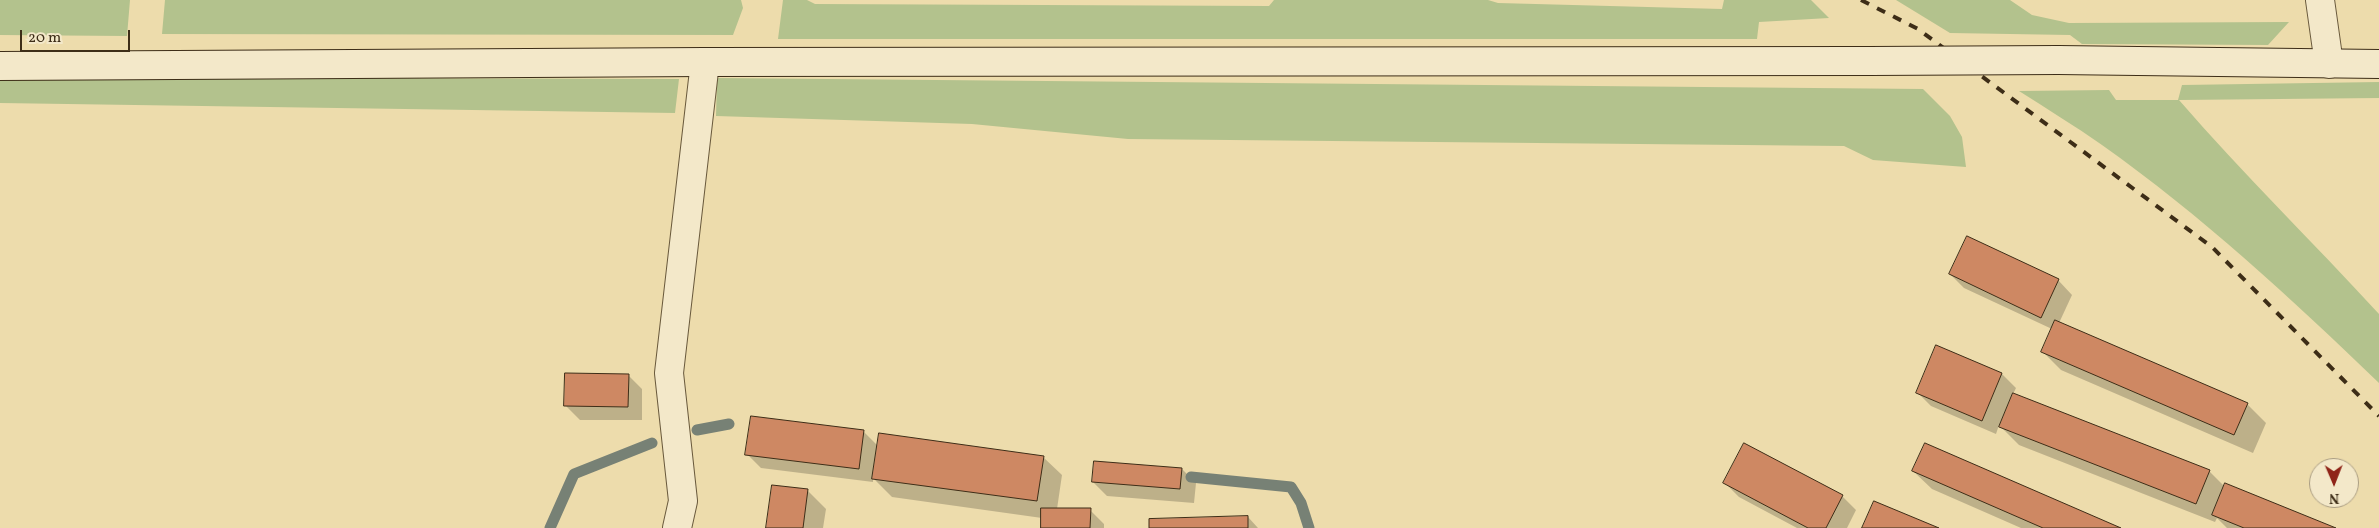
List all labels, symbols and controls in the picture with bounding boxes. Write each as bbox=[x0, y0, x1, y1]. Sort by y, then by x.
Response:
scale bar bbox=[22, 20, 132, 52]
text: 20 m bbox=[28, 28, 61, 49]
north arrow bbox=[2309, 458, 2359, 508]
text: N bbox=[2329, 488, 2340, 507]

